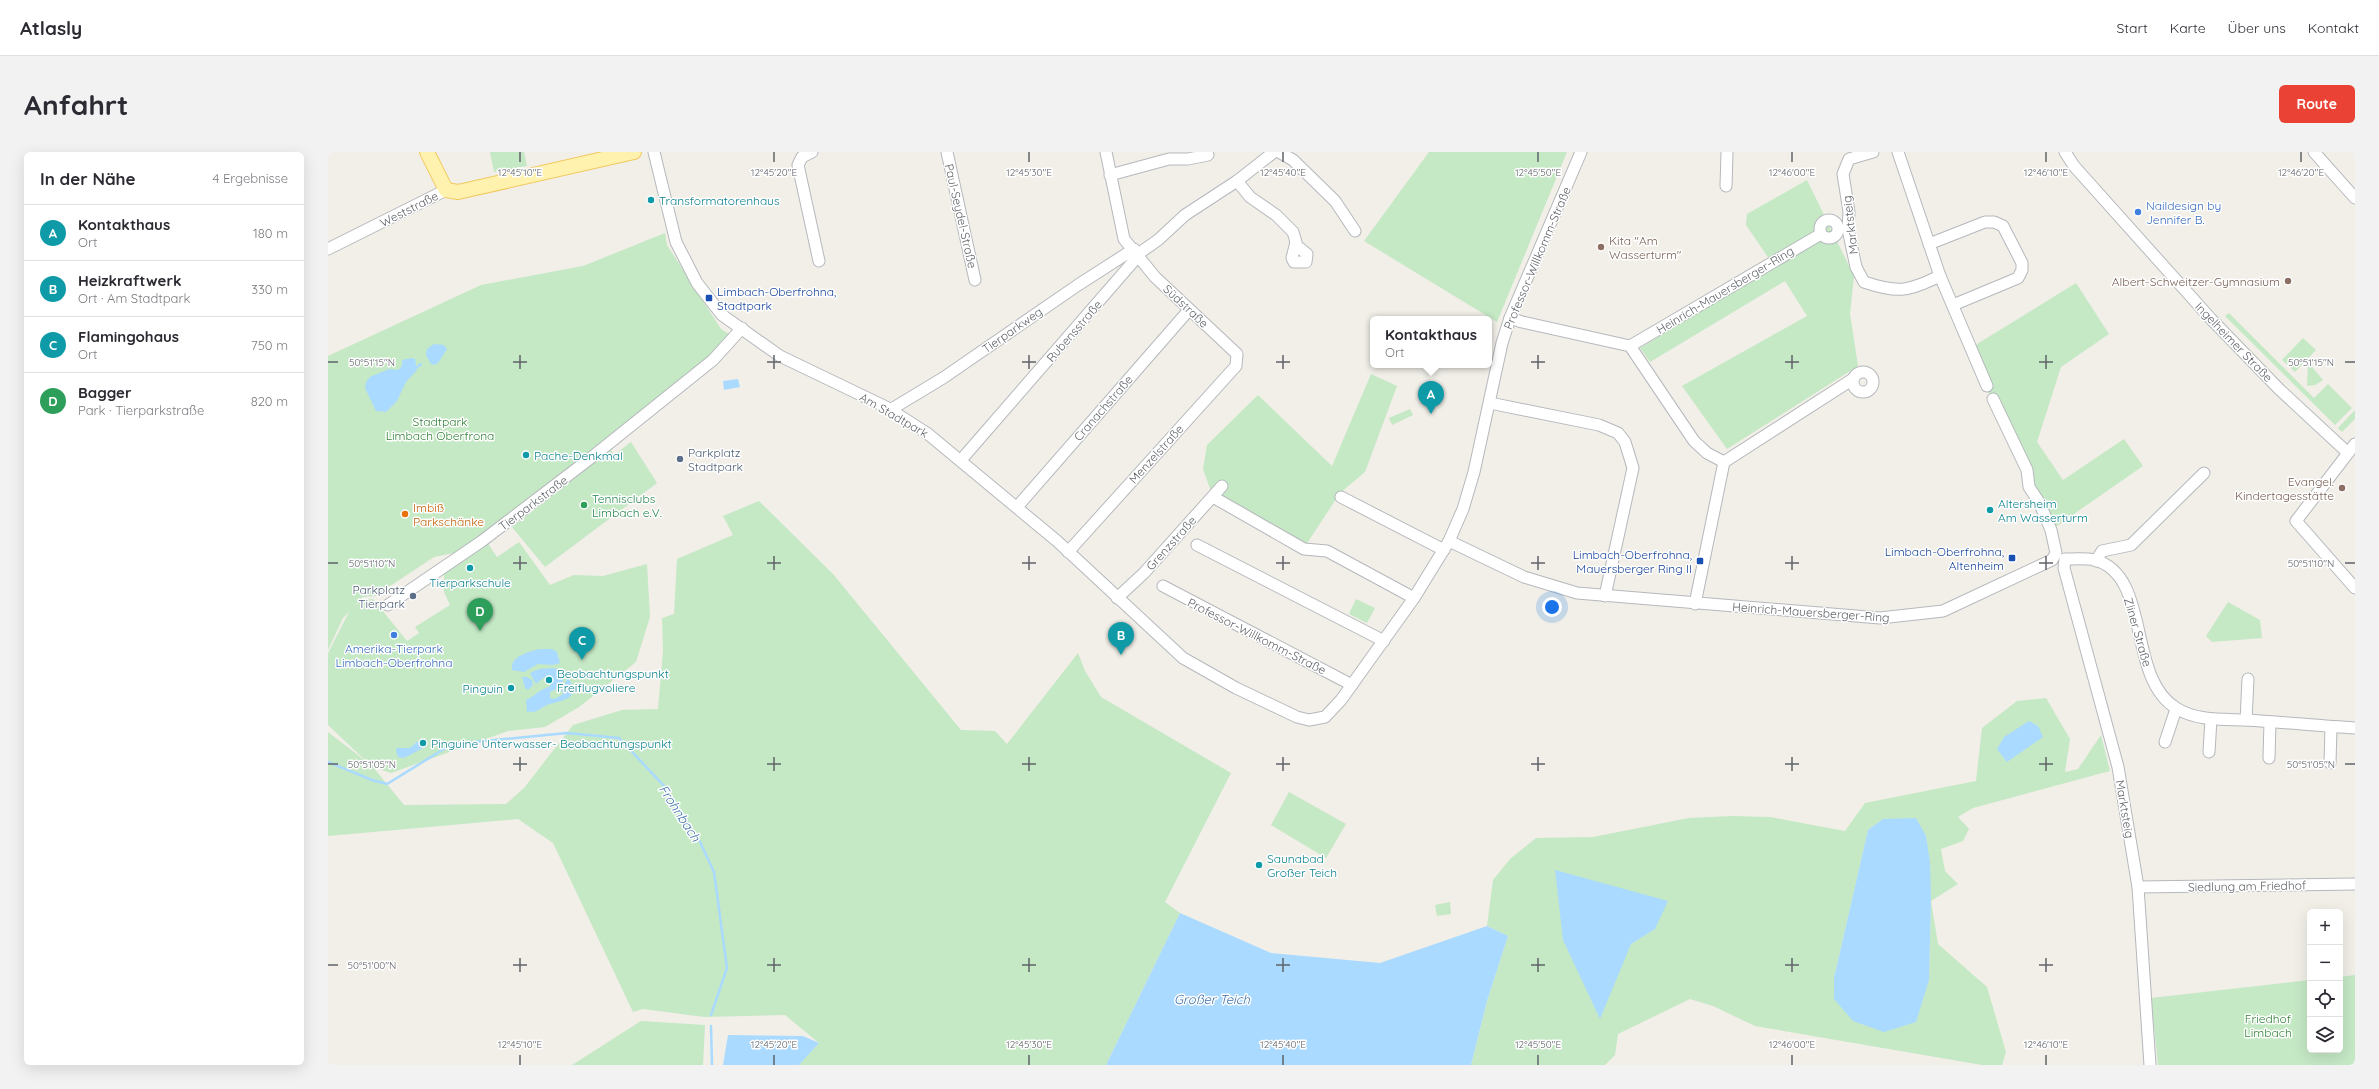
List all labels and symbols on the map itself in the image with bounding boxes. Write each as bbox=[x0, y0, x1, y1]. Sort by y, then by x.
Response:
street label: Paul-Seydel-Straße bbox=[942, 162, 980, 270]
text: 12°45'10"E bbox=[498, 166, 543, 179]
text: 12°45'20"E bbox=[751, 166, 797, 179]
text: 12°45'30"E bbox=[1006, 166, 1052, 179]
text: 12°45'40"E bbox=[1260, 166, 1306, 179]
text: 12°45'50"E bbox=[1515, 166, 1561, 179]
text: 12°46'00"E bbox=[1769, 166, 1816, 179]
text: 12°46'10"E bbox=[2024, 166, 2068, 179]
text: 12°46'20"E bbox=[2278, 166, 2324, 179]
street label: Professor-Willkomm-Straße bbox=[1500, 184, 1574, 332]
street label: Weststraße bbox=[377, 188, 441, 230]
place label: Transformatorenhaus bbox=[659, 193, 780, 208]
marker: Transformatorenhaus bbox=[646, 195, 656, 205]
street label: Marktsteig bbox=[1839, 195, 1861, 255]
place label: Naildesign by Jennifer B. bbox=[2146, 198, 2221, 227]
marker: Naildesign by Jennifer B. bbox=[2133, 207, 2143, 217]
place label: Kita "Am Wasserturm" bbox=[1609, 233, 1682, 262]
marker: Kita "Am Wasserturm" bbox=[1596, 242, 1606, 252]
street label: Heinrich-Mauersberger-Ring bbox=[1654, 243, 1796, 337]
place label: Albert-Schweitzer-Gymnasium bbox=[2112, 274, 2280, 289]
marker: Albert-Schweitzer-Gymnasium bbox=[2283, 276, 2293, 286]
street label: Südstraße bbox=[1160, 281, 1212, 331]
place label: Limbach-Oberfrohna, Stadtpark bbox=[717, 284, 836, 313]
marker: Limbach-Oberfrohna, Stadtpark bbox=[704, 293, 714, 303]
street label: Rubensstraße bbox=[1043, 297, 1105, 365]
street label: Ingelheimer Straße bbox=[2192, 299, 2276, 385]
street label: Tierparkweg bbox=[979, 304, 1045, 356]
text: 50°51'15"N bbox=[349, 356, 395, 369]
text: 50°51'15"N bbox=[2288, 356, 2334, 369]
street label: Cranachstraße bbox=[1070, 372, 1136, 444]
pin: A bbox=[1418, 381, 1444, 414]
street label: Am Stadtpark bbox=[857, 389, 931, 441]
park label: Stadtpark Limbach Oberfrona bbox=[386, 414, 494, 443]
street label: Menzelstraße bbox=[1126, 421, 1187, 487]
place label: Parkplatz Stadtpark bbox=[688, 445, 743, 474]
place label: Pache-Denkmal bbox=[534, 448, 623, 463]
marker: Pache-Denkmal bbox=[521, 450, 531, 460]
marker: Parkplatz Stadtpark bbox=[675, 454, 685, 464]
street label: Tierparkstraße bbox=[496, 472, 571, 534]
place label: Evangel. Kindertagesstätte bbox=[2235, 474, 2334, 503]
marker: Evangel. Kindertagesstätte bbox=[2337, 483, 2347, 493]
place label: Tennisclubs Limbach e.V. bbox=[592, 491, 662, 520]
place label: Altersheim Am Wasserturm bbox=[1998, 496, 2088, 525]
place label: Imbiß Parkschänke bbox=[413, 500, 484, 529]
marker: Tennisclubs Limbach e.V. bbox=[579, 500, 589, 510]
marker: Altersheim Am Wasserturm bbox=[1985, 505, 1995, 515]
marker: Imbiß Parkschänke bbox=[400, 509, 410, 519]
street label: Grenzstraße bbox=[1143, 513, 1199, 573]
place label: Limbach-Oberfrohna, Altenheim bbox=[1885, 544, 2004, 573]
place label: Limbach-Oberfrohna, Mauersberger Ring II bbox=[1573, 547, 1692, 576]
marker: Limbach-Oberfrohna, Altenheim bbox=[2007, 553, 2017, 563]
marker: Limbach-Oberfrohna, Mauersberger Ring II bbox=[1695, 556, 1705, 566]
text: 50°51'10"N bbox=[349, 557, 395, 570]
text: 50°51'10"N bbox=[2288, 557, 2334, 570]
marker: Tierparkschule bbox=[465, 563, 475, 573]
place label: Tierparkschule bbox=[429, 575, 511, 590]
place label: Parkplatz Tierpark bbox=[352, 582, 405, 611]
marker: Parkplatz Tierpark bbox=[408, 591, 418, 601]
street label: Professor-Willkomm-Straße bbox=[1185, 594, 1329, 678]
street label: Zliner Straße bbox=[2121, 596, 2155, 669]
your location bbox=[1542, 597, 1562, 617]
pin: D bbox=[467, 598, 493, 631]
street label: Heinrich-Mauersberger-Ring bbox=[1732, 599, 1890, 625]
pin: B bbox=[1108, 622, 1134, 655]
pin: C bbox=[569, 627, 595, 660]
marker: Amerika-Tierpark Limbach-Oberfrohna bbox=[389, 630, 399, 640]
place label: Amerika-Tierpark Limbach-Oberfrohna bbox=[336, 641, 452, 670]
place label: Beobachtungspunkt Freiflugvoliere bbox=[557, 666, 669, 695]
marker: Beobachtungspunkt Freiflugvoliere bbox=[544, 675, 554, 685]
place label: Pinguin bbox=[463, 681, 503, 696]
marker: Pinguin bbox=[506, 683, 516, 693]
place label: Pinguine Unterwasser- Beobachtungspunkt bbox=[431, 736, 672, 751]
marker: Pinguine Unterwasser- Beobachtungspunkt bbox=[418, 738, 428, 748]
text: 50°51'05"N bbox=[348, 758, 396, 771]
text: 50°51'05"N bbox=[2287, 758, 2335, 771]
street label: Marktsteig bbox=[2112, 779, 2138, 839]
water label: Frohnbach bbox=[656, 782, 705, 845]
place label: Saunabad Großer Teich bbox=[1267, 851, 1337, 880]
marker: Saunabad Großer Teich bbox=[1254, 860, 1264, 870]
street label: Siedlung am Friedhof bbox=[2188, 877, 2307, 895]
text: 50°51'00"N bbox=[348, 959, 396, 972]
water label: Großer Teich bbox=[1174, 991, 1251, 1007]
park label: Friedhof Limbach bbox=[2244, 1011, 2292, 1040]
text: 12°45'10"E bbox=[498, 1038, 543, 1051]
text: 12°45'20"E bbox=[751, 1038, 797, 1051]
text: 12°45'30"E bbox=[1006, 1038, 1052, 1051]
text: 12°45'40"E bbox=[1260, 1038, 1306, 1051]
text: 12°45'50"E bbox=[1515, 1038, 1561, 1051]
text: 12°46'00"E bbox=[1769, 1038, 1816, 1051]
text: 12°46'10"E bbox=[2024, 1038, 2068, 1051]

